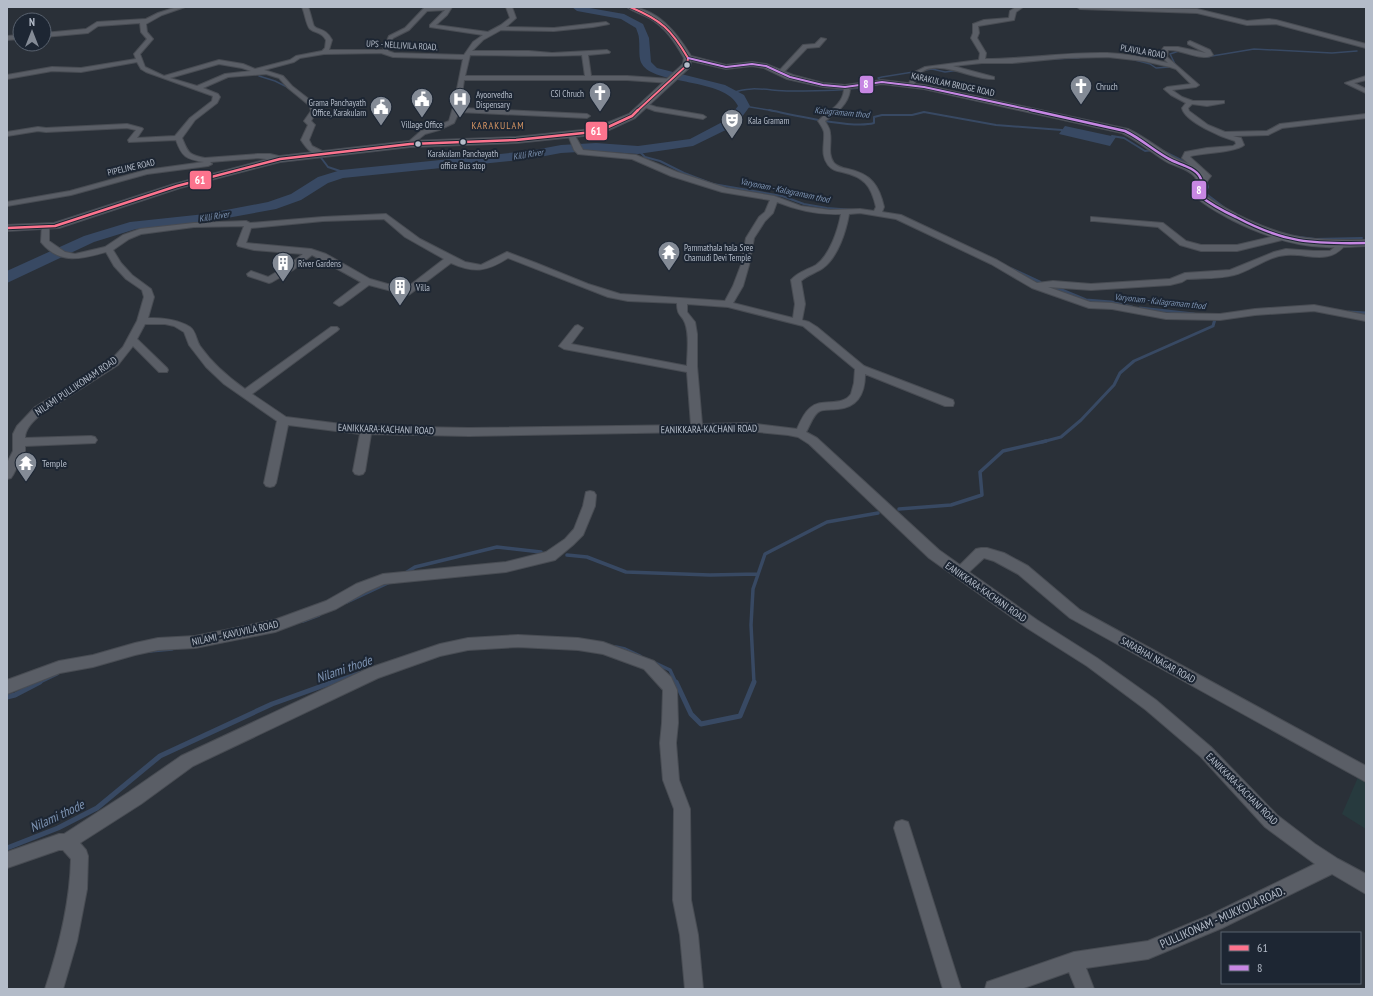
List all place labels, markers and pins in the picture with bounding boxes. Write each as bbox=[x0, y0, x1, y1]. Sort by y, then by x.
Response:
unlabelled marker bbox=[682, 60, 692, 70]
church icon: Chruch bbox=[1068, 73, 1094, 106]
church icon: CSI Chruch bbox=[587, 80, 613, 113]
place label: Chruch bbox=[1096, 81, 1118, 92]
public building icon: Village Office bbox=[409, 86, 435, 119]
hospital icon: Ayoorvedha Dispensary bbox=[447, 86, 473, 119]
place label: CSI Chruch bbox=[550, 88, 584, 99]
place label: Ayoorvedha Dispensary bbox=[476, 89, 513, 110]
public building icon: Grama Panchayath Office, Karakulam bbox=[368, 94, 394, 127]
place label: Grama Panchayath Office, Karakulam bbox=[309, 97, 366, 118]
theatre icon: Kala Gramam bbox=[719, 107, 745, 140]
place label: Kala Gramam bbox=[748, 115, 789, 126]
place label: Village Office bbox=[400, 119, 443, 130]
marker: Karakulam Panchayath office Bus stop bbox=[458, 137, 468, 147]
unlabelled marker bbox=[413, 139, 423, 149]
place label: Karakulam Panchayath office Bus stop bbox=[428, 148, 498, 171]
temple icon: Pammathala hala Sree Chamudi Devi Temple bbox=[656, 239, 682, 272]
place label: Pammathala hala Sree Chamudi Devi Temple bbox=[684, 242, 754, 263]
building icon: River Gardens bbox=[270, 250, 296, 283]
place label: River Gardens bbox=[298, 258, 341, 269]
building icon: Villa bbox=[387, 274, 413, 307]
place label: Villa bbox=[415, 282, 430, 293]
temple icon: Temple bbox=[13, 450, 39, 483]
place label: Temple bbox=[42, 457, 67, 470]

